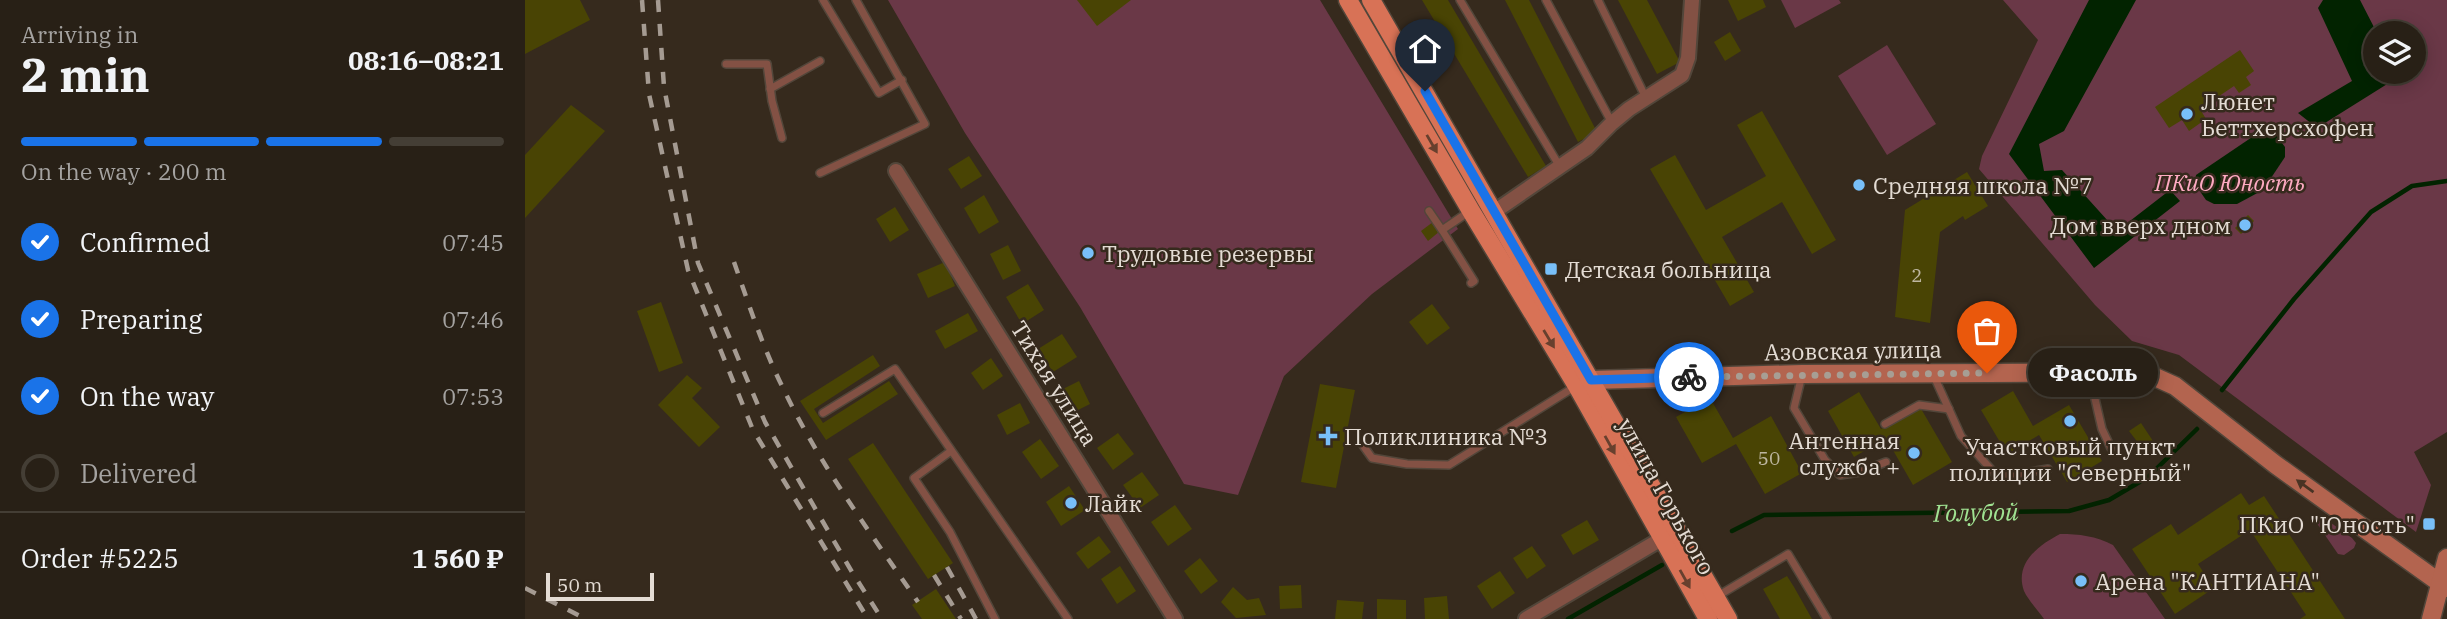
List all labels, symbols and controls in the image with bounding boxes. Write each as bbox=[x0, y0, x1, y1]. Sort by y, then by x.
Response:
text: Arriving in bbox=[21, 19, 138, 49]
pin bbox=[1395, 19, 1455, 91]
map controls bbox=[2363, 21, 2426, 84]
button: layers bbox=[2363, 21, 2426, 84]
icon: home bbox=[1406, 30, 1444, 68]
text: 08:16–08:21 bbox=[348, 43, 504, 77]
text: 2 min bbox=[21, 45, 150, 105]
place label: Люнет Беттхерсхофен bbox=[2201, 86, 2374, 142]
marker: Люнет Беттхерсхофен bbox=[2179, 106, 2195, 122]
one-way arrow bbox=[1426, 134, 1438, 153]
text: On the way · 200 m bbox=[21, 156, 227, 186]
park label: ПКиО Юность bbox=[2154, 167, 2305, 197]
place label: Средняя школа №7 bbox=[1873, 170, 2093, 200]
marker: Средняя школа №7 bbox=[1851, 177, 1867, 193]
place label: Дом вверх дном bbox=[2050, 210, 2231, 240]
marker: Дом вверх дном bbox=[2237, 217, 2253, 233]
icon: check bbox=[21, 223, 59, 261]
text: Confirmed bbox=[80, 225, 211, 259]
text: 07:45 bbox=[442, 227, 504, 257]
place label: Трудовые резервы bbox=[1102, 238, 1314, 268]
marker: Трудовые резервы bbox=[1080, 245, 1096, 261]
place label: Детская больница bbox=[1565, 254, 1772, 284]
marker: Детская больница bbox=[1543, 261, 1559, 277]
house number: 2 bbox=[1911, 263, 1923, 287]
icon: check bbox=[21, 300, 59, 338]
pin bbox=[1957, 301, 2017, 373]
text: Preparing bbox=[80, 302, 202, 336]
text: 07:46 bbox=[442, 304, 504, 334]
icon: bag bbox=[1968, 312, 2006, 350]
street label: Тихая улица bbox=[1005, 315, 1105, 451]
one-way arrow bbox=[1542, 330, 1555, 349]
street label: Азовская улица bbox=[1764, 333, 1942, 367]
courier bbox=[1654, 342, 1724, 412]
callout: Фасоль bbox=[2029, 348, 2159, 398]
text: Фасоль bbox=[2049, 357, 2137, 387]
icon: bike bbox=[1670, 358, 1708, 396]
icon: check bbox=[21, 377, 59, 415]
text: On the way bbox=[80, 379, 214, 413]
text: 07:53 bbox=[442, 381, 504, 411]
street label: улица Горького bbox=[1611, 412, 1723, 580]
marker: Участковый пункт полиции "Северный" bbox=[2062, 413, 2078, 429]
place label: Поликлиника №3 bbox=[1344, 421, 1548, 451]
place label: Антенная служба + bbox=[1788, 425, 1900, 481]
marker: Поликлиника №3 bbox=[1318, 426, 1338, 446]
place label: Участковый пункт полиции "Северный" bbox=[1949, 431, 2191, 487]
one-way arrow bbox=[1604, 435, 1616, 455]
marker: Антенная служба + bbox=[1906, 445, 1922, 461]
house number: 50 bbox=[1758, 446, 1780, 470]
text: Delivered bbox=[80, 456, 197, 490]
one-way arrow bbox=[2296, 479, 2314, 493]
place label: Лайк bbox=[1085, 488, 1142, 518]
marker: Лайк bbox=[1063, 495, 1079, 511]
water label: Голубой bbox=[1932, 495, 2019, 529]
place label: ПКиО "Юность" bbox=[2239, 509, 2415, 539]
marker: ПКиО "Юность" bbox=[2421, 516, 2437, 532]
text: Order #5225 bbox=[21, 541, 179, 575]
text: 1 560 ₽ bbox=[412, 541, 504, 575]
place label: Арена "КАНТИАНА" bbox=[2095, 566, 2320, 596]
one-way arrow bbox=[1679, 569, 1691, 588]
scale bar bbox=[546, 570, 655, 602]
text: 50 m bbox=[557, 573, 602, 597]
marker: Арена "КАНТИАНА" bbox=[2073, 573, 2089, 589]

